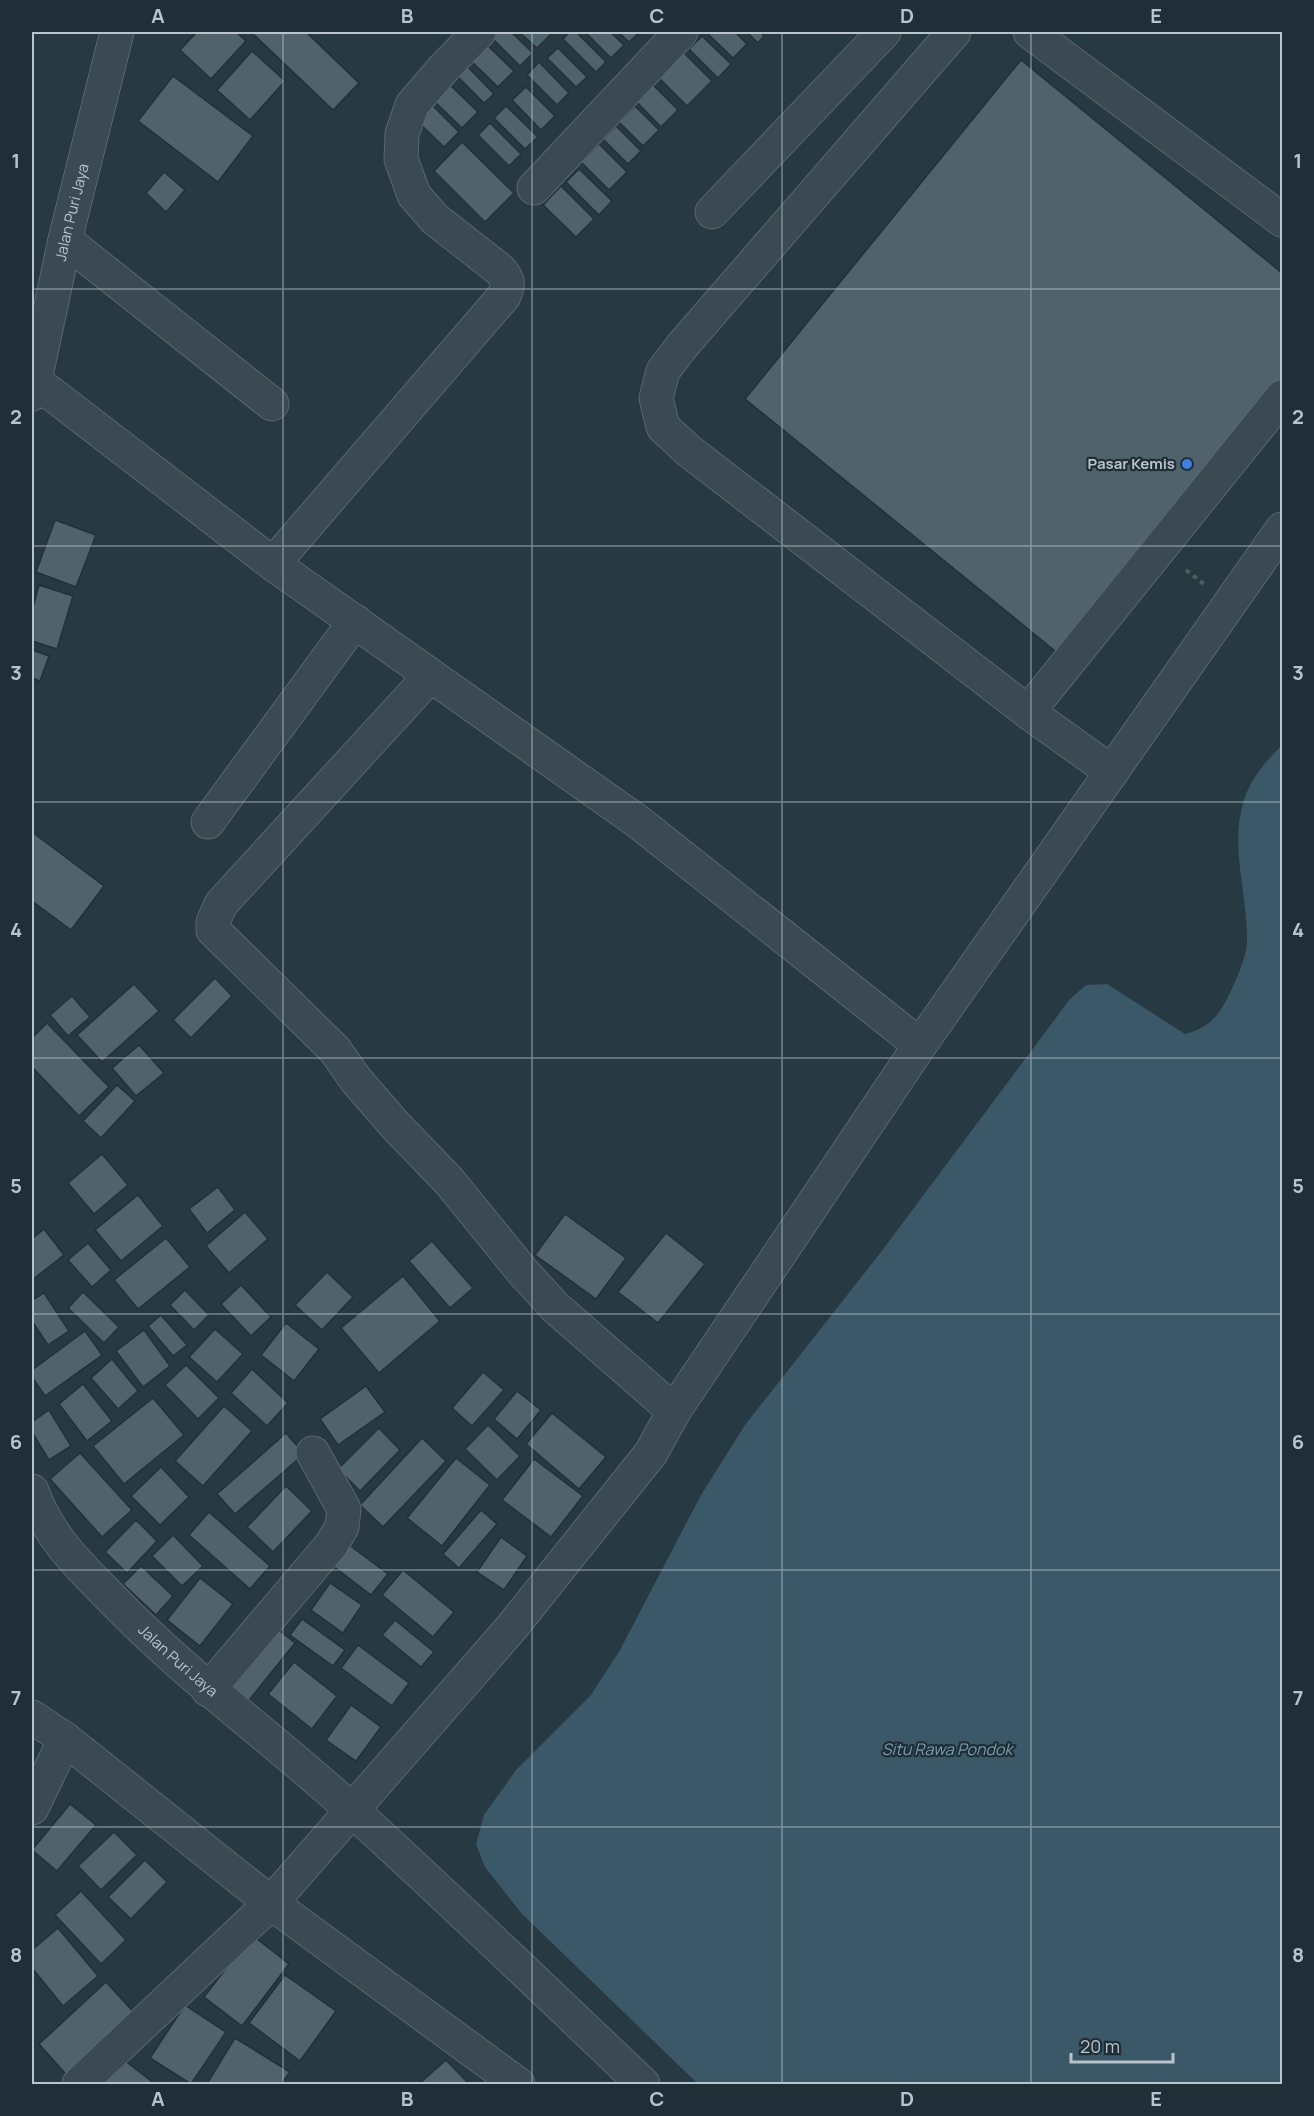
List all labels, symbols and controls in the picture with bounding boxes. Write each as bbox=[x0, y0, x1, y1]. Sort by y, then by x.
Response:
text: A bbox=[151, 2, 165, 29]
text: B bbox=[401, 2, 414, 29]
text: C bbox=[650, 2, 664, 29]
text: D bbox=[900, 2, 914, 29]
text: E bbox=[1150, 2, 1162, 29]
text: 1 bbox=[12, 147, 20, 174]
text: 1 bbox=[1294, 147, 1302, 174]
street label: Jalan Puri Jaya bbox=[50, 161, 94, 263]
text: 2 bbox=[10, 403, 22, 430]
text: 2 bbox=[1292, 403, 1304, 430]
place label: Pasar Kemis bbox=[1088, 453, 1175, 474]
marker: Pasar Kemis bbox=[1180, 457, 1194, 471]
text: 3 bbox=[10, 659, 22, 686]
text: 3 bbox=[1292, 659, 1304, 686]
text: 4 bbox=[10, 916, 22, 943]
text: 4 bbox=[1292, 916, 1304, 943]
text: 5 bbox=[10, 1172, 22, 1199]
text: 5 bbox=[1292, 1172, 1304, 1199]
text: 6 bbox=[10, 1428, 22, 1455]
text: 6 bbox=[1292, 1428, 1304, 1455]
street label: Jalan Puri Jaya bbox=[134, 1619, 222, 1701]
text: 7 bbox=[11, 1684, 21, 1711]
text: 7 bbox=[1293, 1684, 1303, 1711]
water label: Situ Rawa Pondok bbox=[882, 1738, 1014, 1760]
text: 8 bbox=[10, 1941, 22, 1968]
text: 8 bbox=[1292, 1941, 1304, 1968]
scale bar bbox=[1071, 2026, 1173, 2064]
text: 20 m bbox=[1080, 2034, 1120, 2058]
text: A bbox=[151, 2085, 165, 2112]
text: B bbox=[401, 2085, 414, 2112]
text: C bbox=[650, 2085, 664, 2112]
text: D bbox=[900, 2085, 914, 2112]
text: E bbox=[1150, 2085, 1162, 2112]

